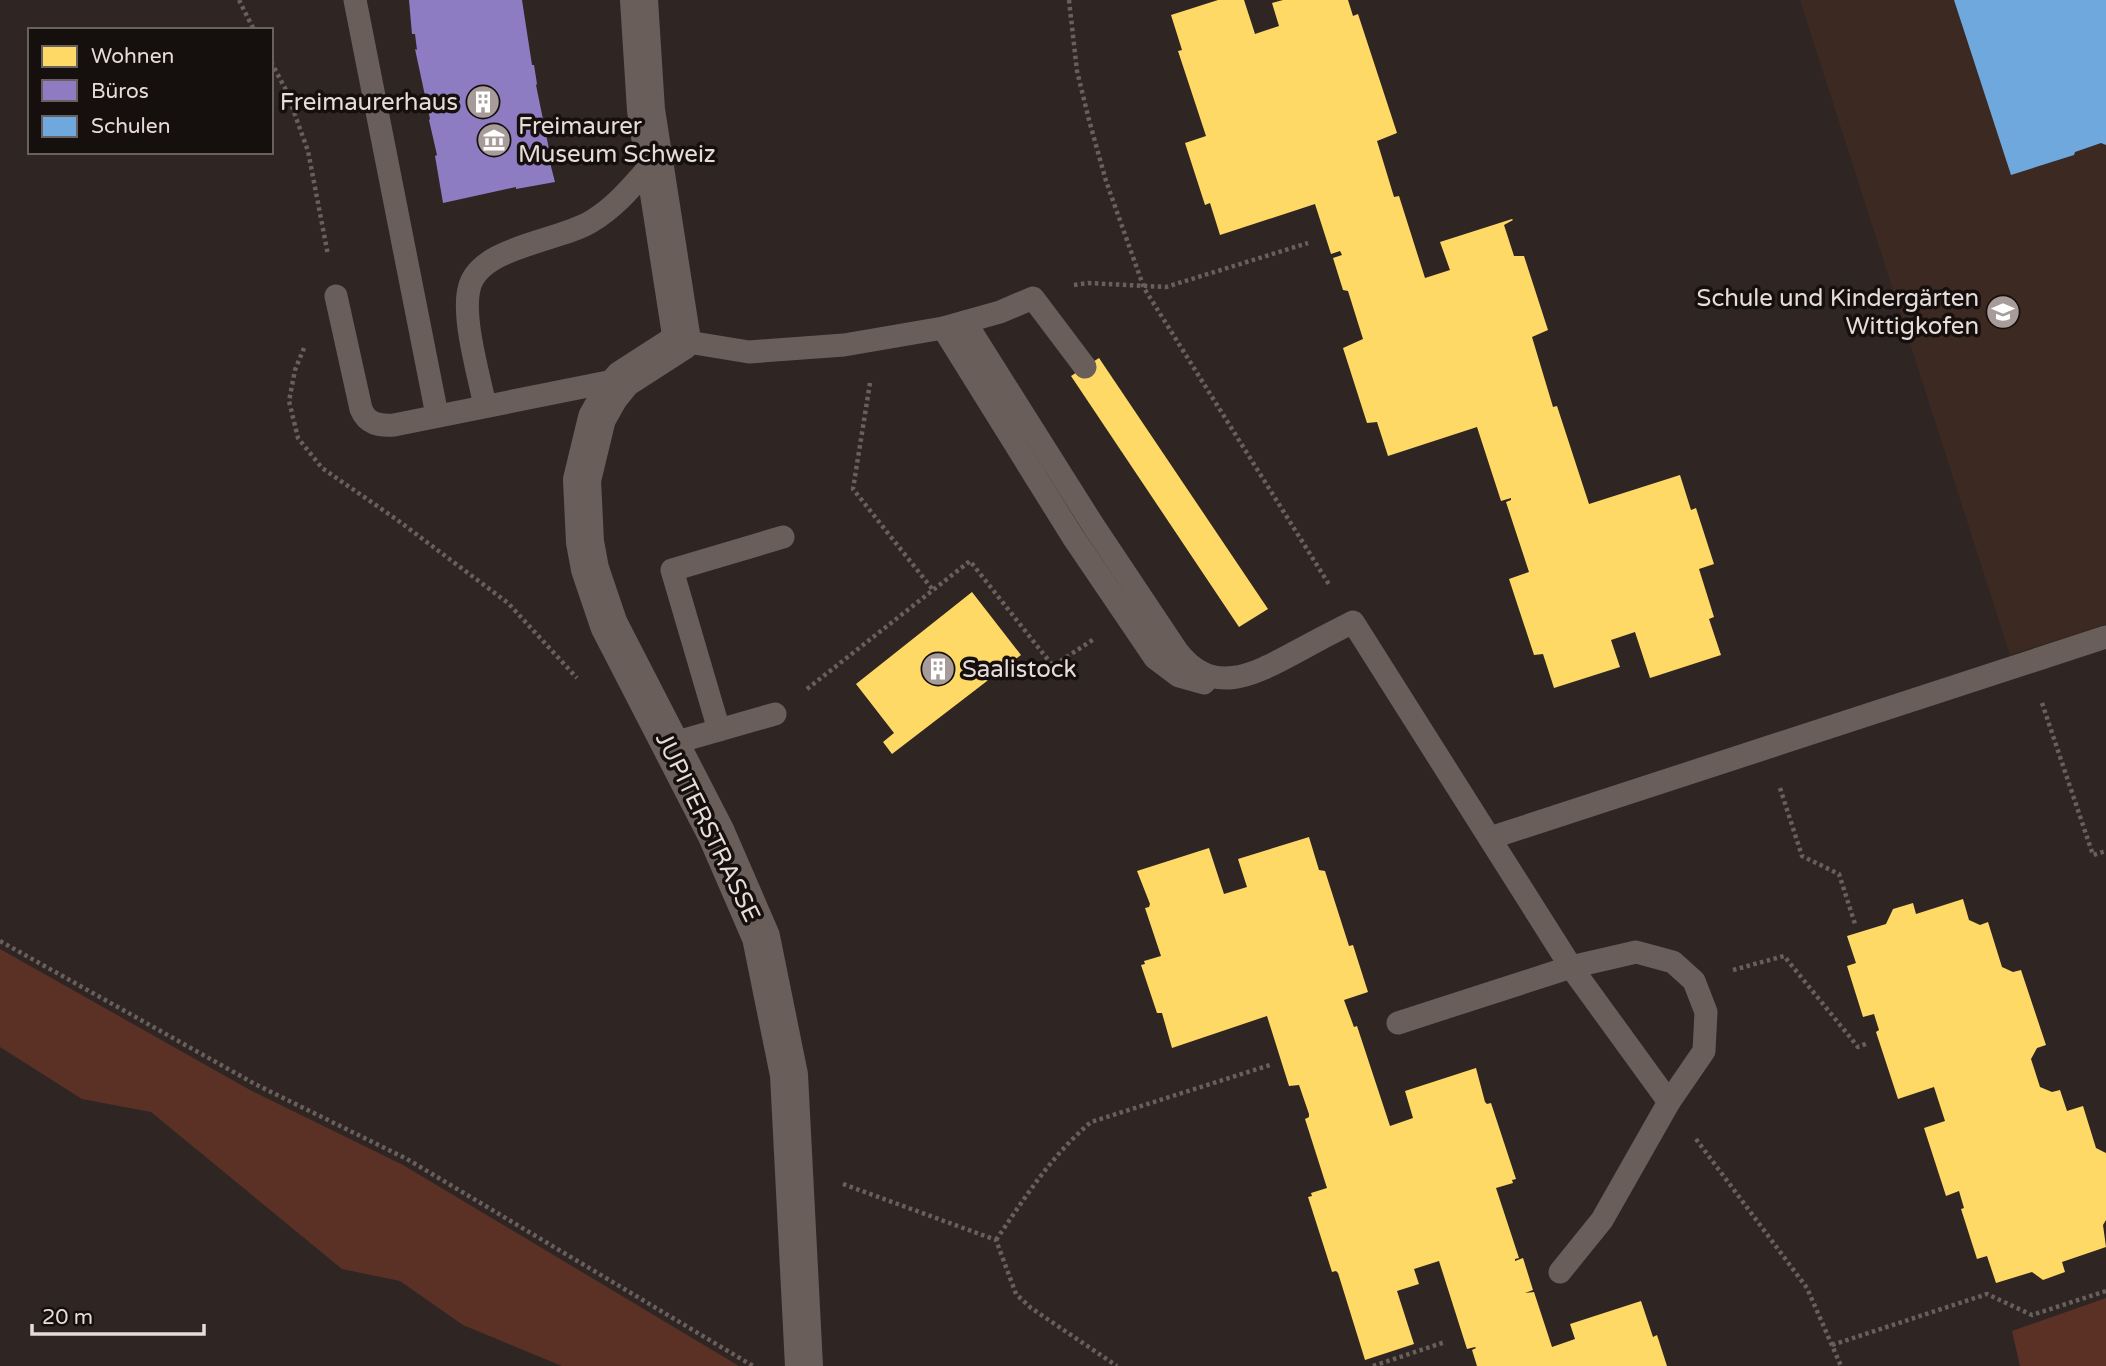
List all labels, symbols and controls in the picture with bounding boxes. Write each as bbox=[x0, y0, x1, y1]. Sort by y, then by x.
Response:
legend bbox=[28, 28, 273, 154]
text: Wohnen bbox=[91, 44, 174, 69]
text: Büros bbox=[91, 79, 149, 104]
building icon: Freimaurerhaus bbox=[464, 83, 502, 121]
place label: Freimaurerhaus bbox=[280, 88, 458, 117]
place label: Freimaurer Museum Schweiz bbox=[518, 112, 716, 169]
text: Schulen bbox=[91, 114, 171, 139]
museum icon: Freimaurer Museum Schweiz bbox=[475, 121, 513, 159]
place label: Schule und Kindergärten Wittigkofen bbox=[1697, 284, 1979, 341]
school or university icon: Schule und Kindergärten Wittigkofen bbox=[1984, 293, 2022, 331]
building icon: Saalistock bbox=[919, 650, 957, 688]
place label: Saalistock bbox=[962, 655, 1077, 684]
street label: JUPITERSTRASSE bbox=[649, 728, 766, 927]
scale bar bbox=[32, 1292, 203, 1336]
text: 20 m bbox=[42, 1305, 93, 1330]

